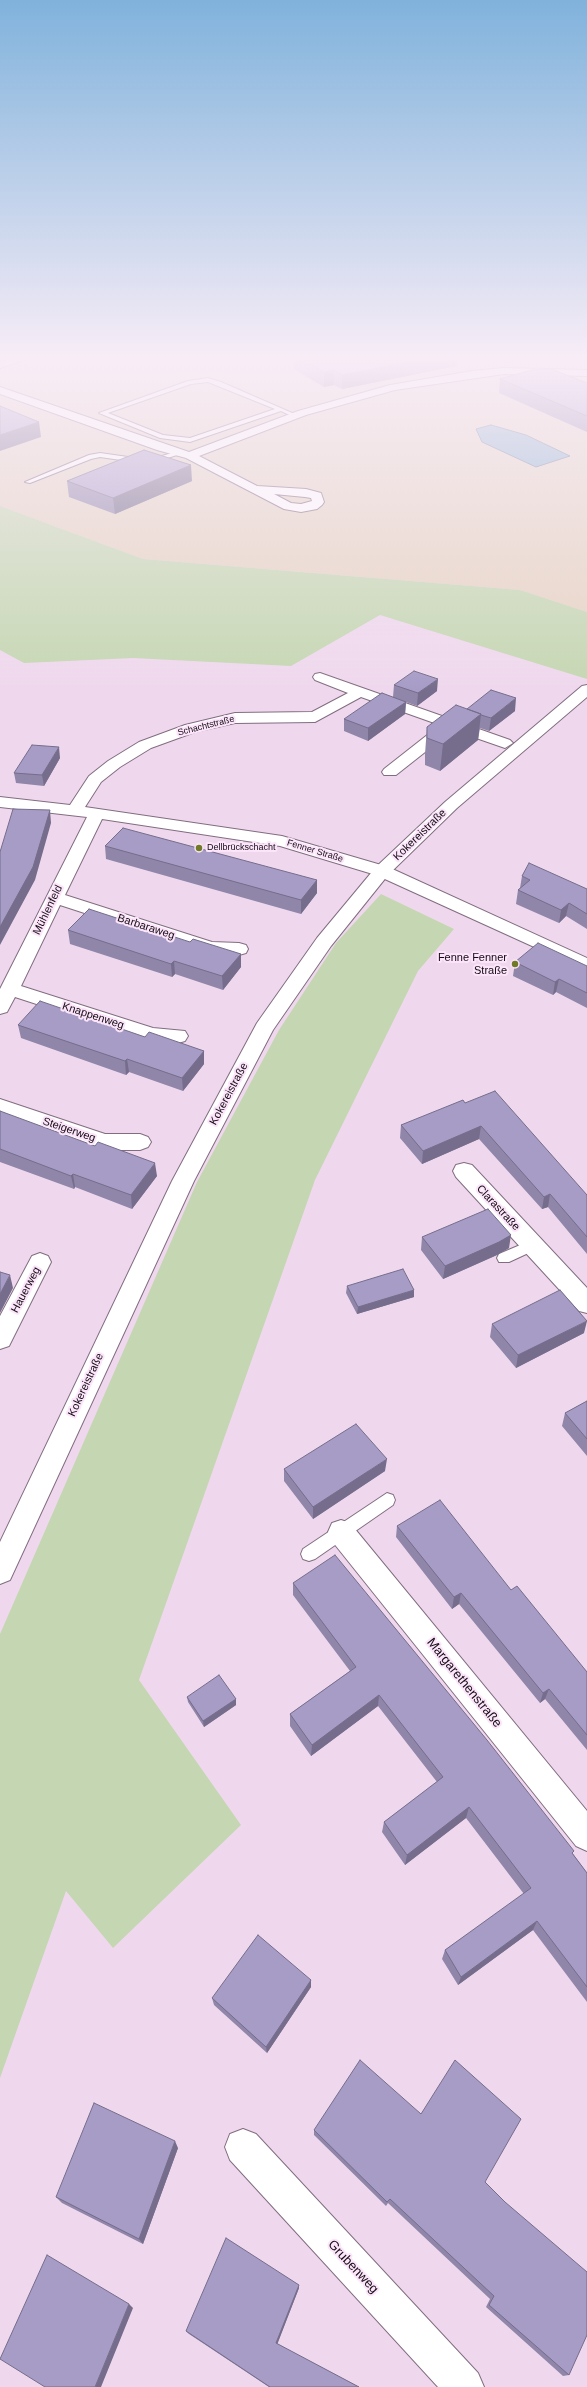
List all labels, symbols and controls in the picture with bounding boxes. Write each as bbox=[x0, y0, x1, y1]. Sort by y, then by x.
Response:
street label: Schachtstraße bbox=[177, 714, 235, 738]
street label: Kokereistraße bbox=[391, 806, 449, 864]
street label: Fenner Straße bbox=[286, 837, 344, 865]
marker: Dellbrückschacht bbox=[194, 843, 204, 853]
place label: Dellbrückschacht bbox=[207, 843, 276, 853]
street label: Mühlenfeld bbox=[30, 883, 66, 937]
street label: Barbaraweg bbox=[116, 912, 176, 942]
place label: Fenne Fenner Straße bbox=[438, 951, 507, 977]
marker: Fenne Fenner Straße bbox=[510, 959, 520, 969]
street label: Knappenweg bbox=[60, 1000, 126, 1032]
street label: Kokereistraße bbox=[207, 1061, 251, 1127]
street label: Steigerweg bbox=[41, 1115, 97, 1145]
street label: Clarastraße bbox=[474, 1182, 522, 1234]
street label: Hauerweg bbox=[8, 1265, 44, 1315]
street label: Kokereistraße bbox=[66, 1351, 106, 1419]
street label: Margarethenstraße bbox=[423, 1635, 505, 1731]
street label: Grubenweg bbox=[324, 2237, 382, 2297]

